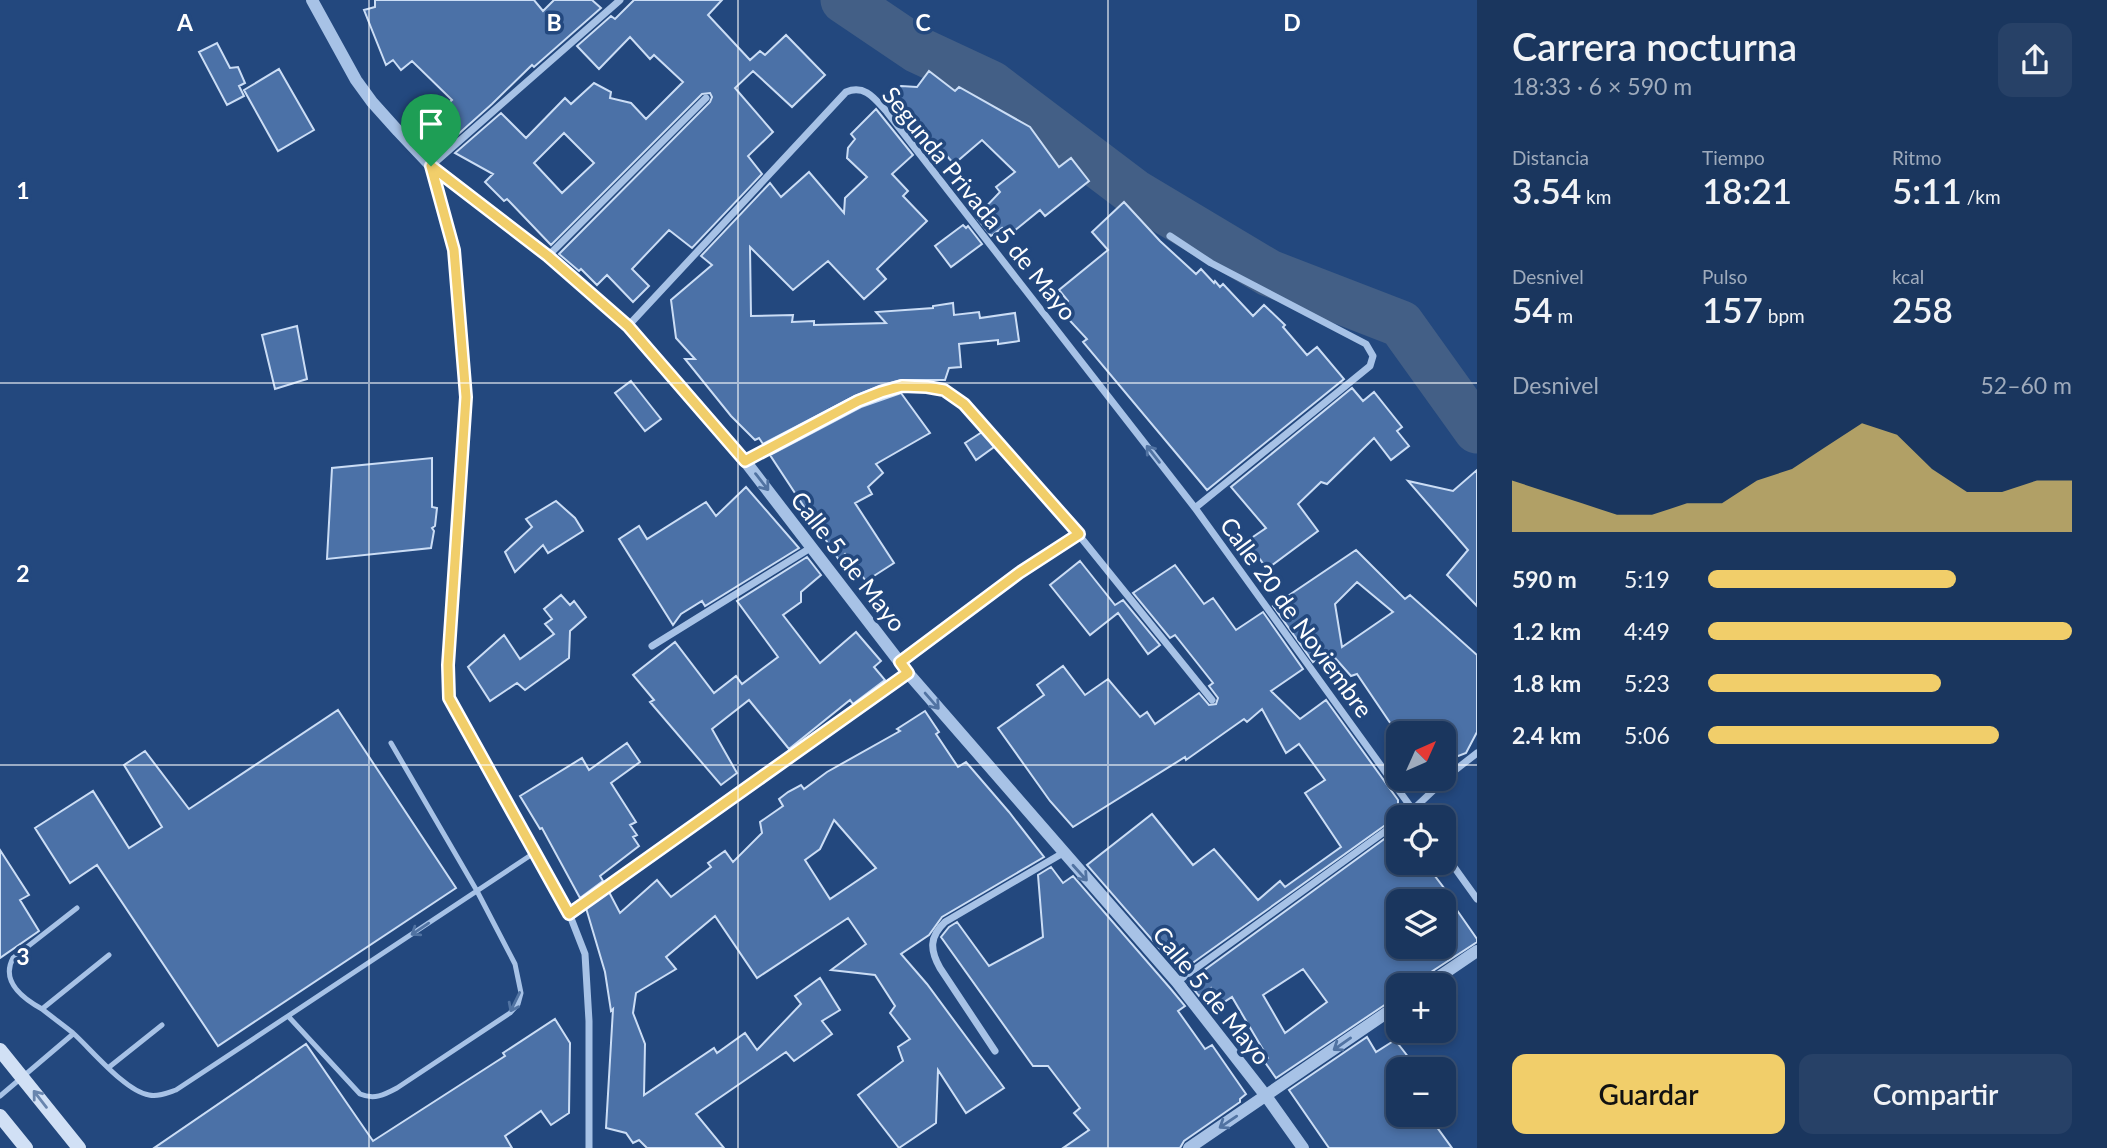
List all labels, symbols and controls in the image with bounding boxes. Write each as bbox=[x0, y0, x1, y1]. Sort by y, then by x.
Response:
text: A bbox=[176, 8, 194, 36]
text: B bbox=[546, 8, 562, 36]
text: C bbox=[915, 8, 931, 36]
text: D bbox=[1283, 8, 1301, 36]
text: Carrera nocturna bbox=[1512, 23, 1797, 69]
button: share bbox=[1998, 23, 2072, 97]
text: 18:33 · 6 × 590 m bbox=[1512, 72, 1692, 100]
street label: Segunda Privada 5 de Mayo bbox=[877, 80, 1083, 326]
pin bbox=[401, 94, 461, 166]
icon: arrive bbox=[412, 105, 450, 143]
text: Distancia bbox=[1512, 146, 1589, 169]
text: Tiempo bbox=[1702, 146, 1765, 169]
text: Ritmo bbox=[1892, 146, 1942, 169]
text: 3.54 bbox=[1512, 169, 1581, 211]
text: 18:21 bbox=[1702, 169, 1792, 211]
text: 5:11 bbox=[1892, 169, 1962, 211]
text: 1 bbox=[16, 176, 30, 204]
text: km bbox=[1581, 185, 1611, 208]
text: /km bbox=[1962, 185, 2001, 208]
text: Desnivel bbox=[1512, 265, 1584, 288]
text: Pulso bbox=[1702, 265, 1747, 288]
text: kcal bbox=[1892, 265, 1924, 288]
text: 54 bbox=[1512, 288, 1553, 330]
text: 157 bbox=[1702, 288, 1763, 330]
text: 258 bbox=[1892, 288, 1953, 330]
text: m bbox=[1553, 304, 1573, 327]
text: bpm bbox=[1763, 304, 1805, 327]
text: Desnivel bbox=[1512, 371, 1599, 399]
text: 52–60 m bbox=[1980, 371, 2072, 399]
one-way arrow bbox=[1146, 445, 1161, 464]
one-way arrow bbox=[755, 473, 770, 491]
street label: Calle 5 de Mayo bbox=[785, 485, 913, 637]
street label: Calle 20 de Noviembre bbox=[1215, 511, 1379, 723]
text: 2 bbox=[16, 559, 30, 587]
text: 590 m bbox=[1512, 565, 1577, 593]
text: 5:19 bbox=[1624, 565, 1670, 593]
text: 1.2 km bbox=[1512, 617, 1581, 645]
text: 4:49 bbox=[1624, 617, 1670, 645]
text: 1.8 km bbox=[1512, 669, 1581, 697]
text: 5:23 bbox=[1624, 669, 1670, 697]
one-way arrow bbox=[924, 691, 940, 709]
north arrow bbox=[1386, 721, 1456, 791]
map controls bbox=[1386, 721, 1456, 1127]
text: 2.4 km bbox=[1512, 721, 1581, 749]
text: 5:06 bbox=[1624, 721, 1670, 749]
button: locate bbox=[1386, 805, 1456, 875]
one-way arrow bbox=[1072, 864, 1088, 882]
button: layers bbox=[1386, 889, 1456, 959]
street label: Calle 5 de Mayo bbox=[1147, 920, 1277, 1070]
one-way arrow bbox=[410, 922, 430, 936]
text: 3 bbox=[16, 942, 30, 970]
button: + bbox=[1386, 973, 1456, 1043]
one-way arrow bbox=[508, 991, 522, 1011]
one-way arrow bbox=[1333, 1037, 1352, 1051]
button: Guardar bbox=[1512, 1054, 1785, 1134]
button: Compartir bbox=[1799, 1054, 2072, 1134]
button: − bbox=[1386, 1057, 1456, 1127]
one-way arrow bbox=[32, 1090, 47, 1108]
one-way arrow bbox=[1218, 1115, 1238, 1129]

